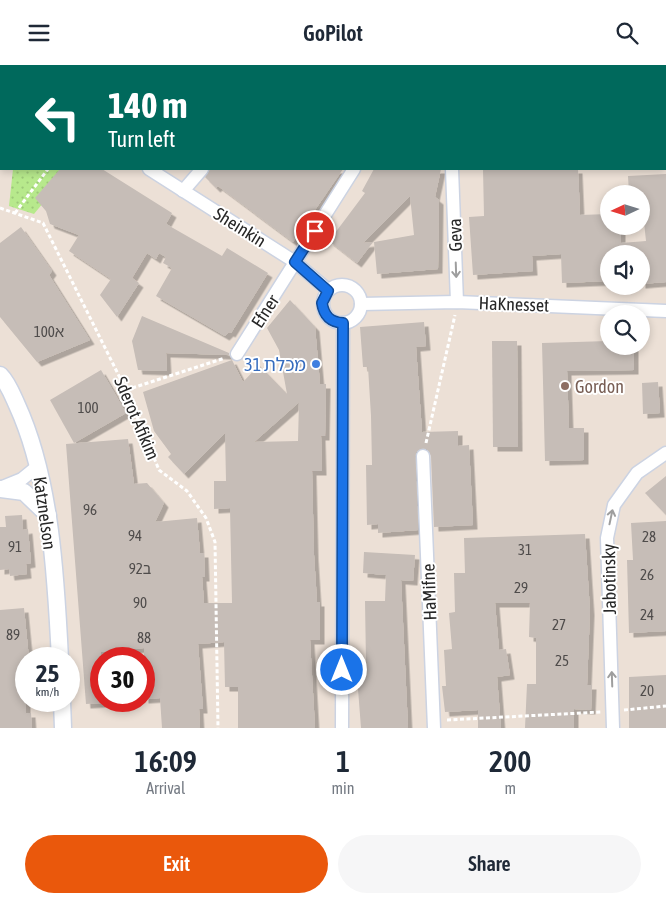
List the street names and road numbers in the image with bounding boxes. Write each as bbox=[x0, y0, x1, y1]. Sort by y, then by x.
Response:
street label: Sheinkin bbox=[210, 203, 270, 251]
street label: Geva bbox=[444, 218, 466, 252]
street label: Efner bbox=[247, 290, 284, 331]
street label: HaKnesset bbox=[478, 292, 550, 316]
street label: Sderot Afikim bbox=[110, 373, 164, 463]
street label: Katznelson bbox=[29, 475, 61, 551]
street label: Jabotinsky bbox=[598, 543, 620, 615]
street label: HaMifne bbox=[418, 563, 440, 621]

